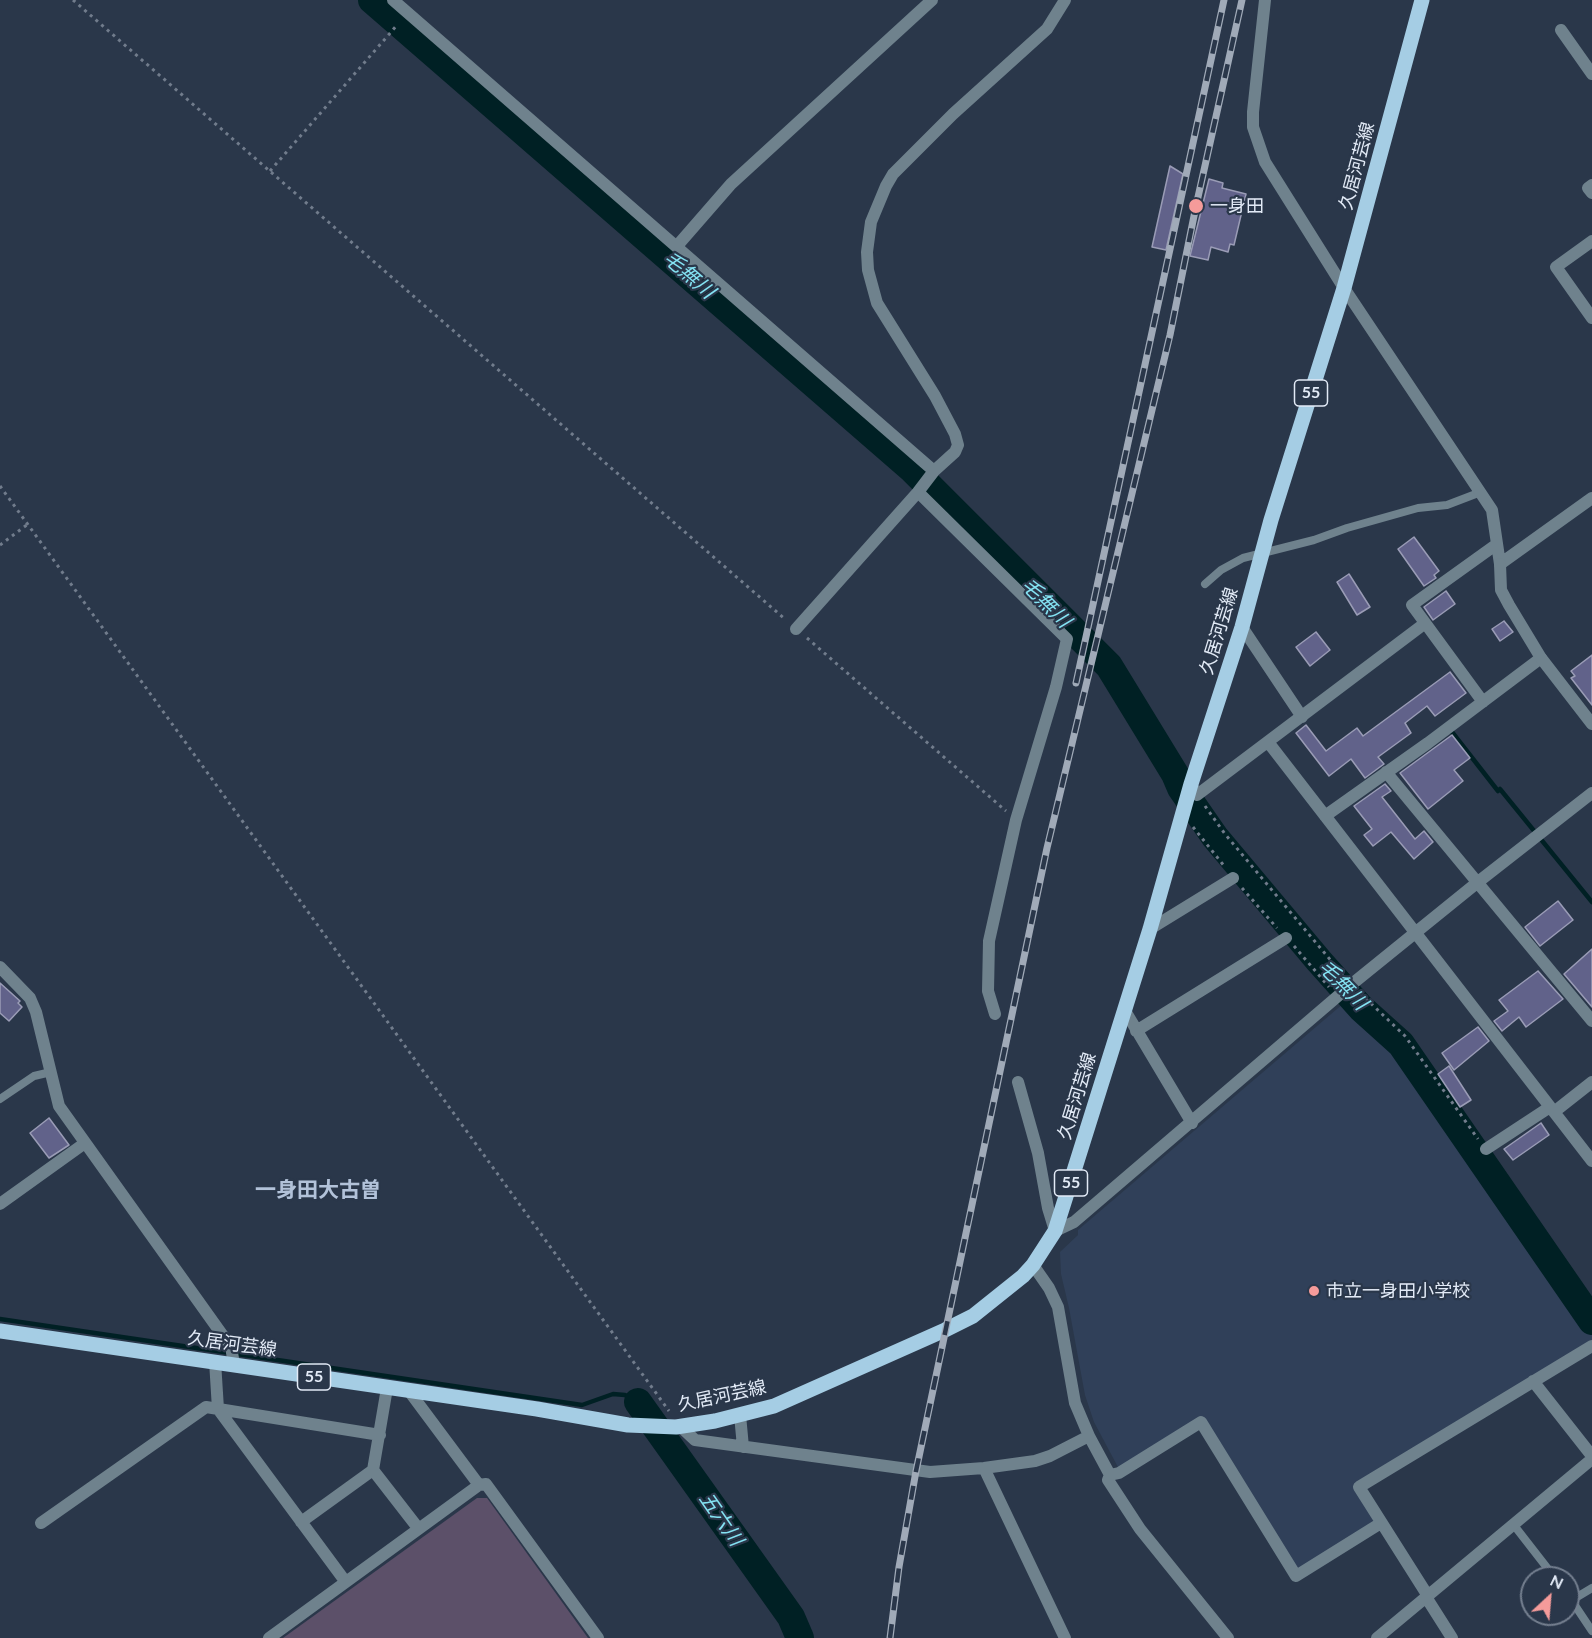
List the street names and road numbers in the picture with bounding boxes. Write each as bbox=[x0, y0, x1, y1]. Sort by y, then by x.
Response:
street label: 久居河芸線 bbox=[1335, 120, 1379, 212]
road number: 55 bbox=[1294, 380, 1328, 406]
street label: 久居河芸線 bbox=[1196, 585, 1242, 677]
street label: 久居河芸線 bbox=[1054, 1050, 1100, 1142]
road number: 55 bbox=[1054, 1170, 1088, 1196]
street label: 久居河芸線 bbox=[186, 1327, 278, 1361]
road number: 55 bbox=[298, 1364, 330, 1390]
street label: 久居河芸線 bbox=[676, 1376, 768, 1416]

